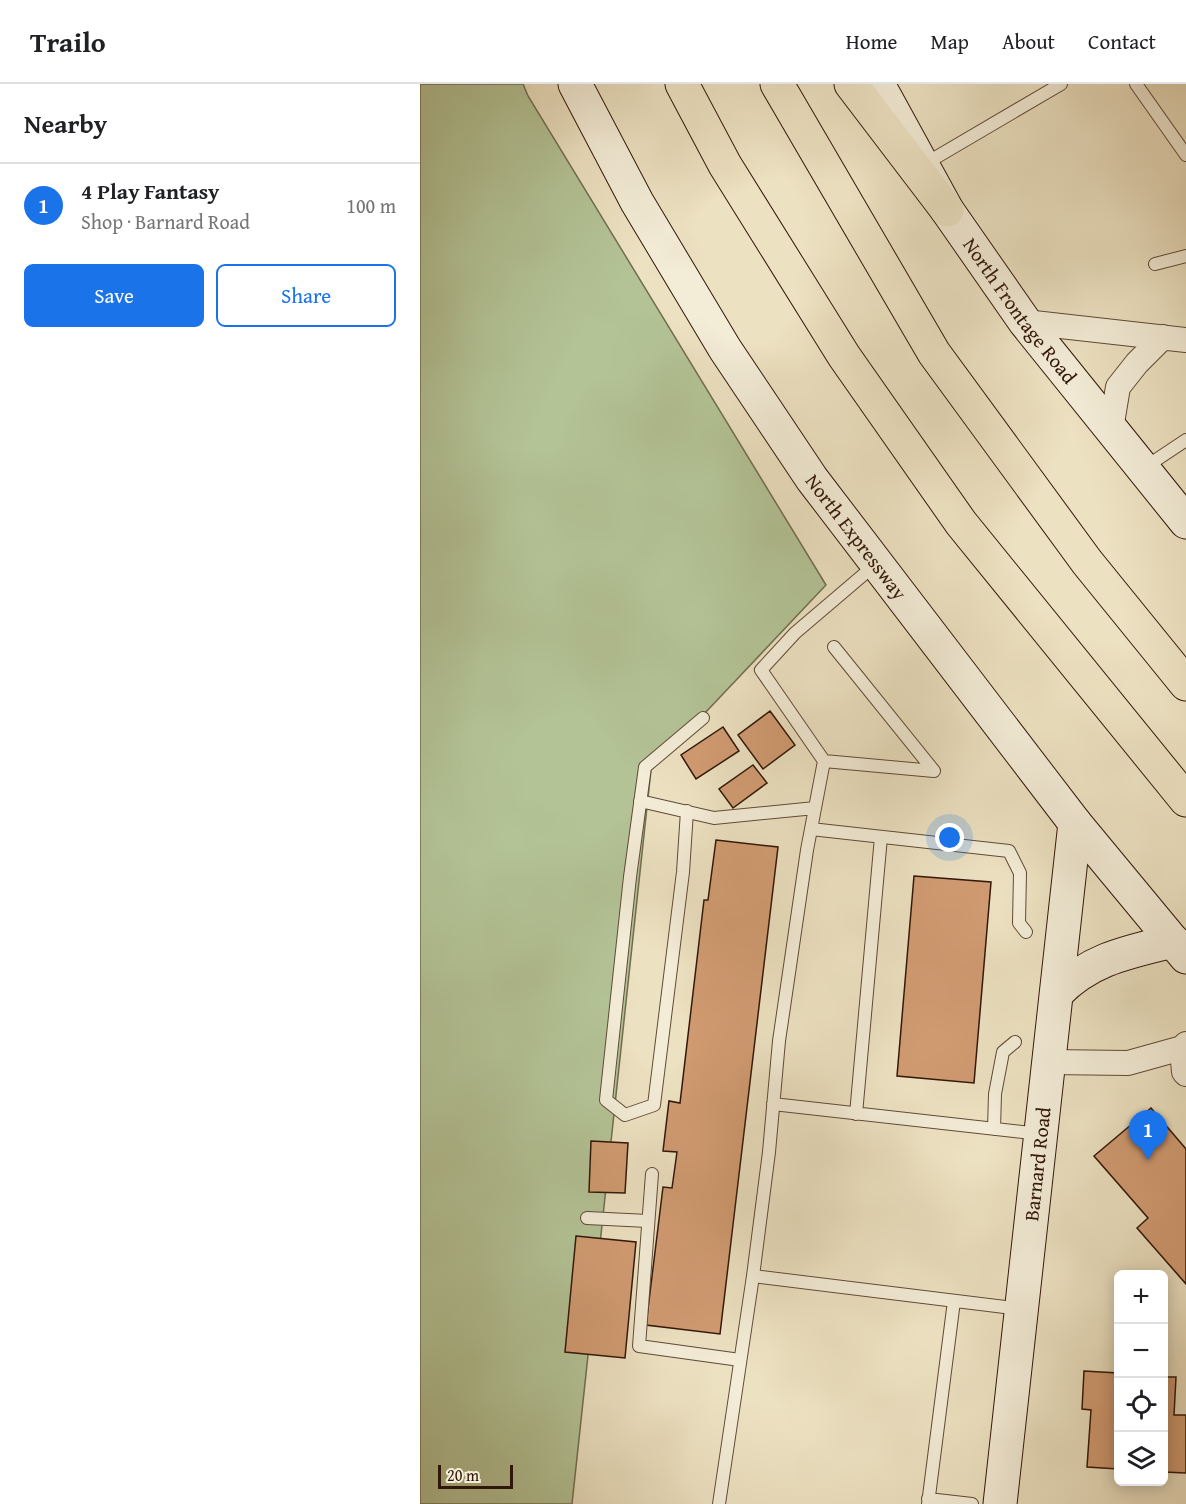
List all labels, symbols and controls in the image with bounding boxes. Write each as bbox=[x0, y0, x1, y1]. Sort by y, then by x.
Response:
text: Trailo bbox=[30, 21, 106, 62]
text: Home bbox=[846, 26, 897, 57]
text: Map bbox=[930, 26, 969, 57]
text: About bbox=[1002, 26, 1055, 57]
text: Contact bbox=[1088, 26, 1156, 57]
text: Nearby bbox=[24, 104, 107, 143]
text: 4 Play Fantasy bbox=[81, 175, 219, 207]
text: 1 bbox=[38, 191, 49, 220]
text: 100 m bbox=[346, 191, 396, 220]
text: Shop · Barnard Road bbox=[81, 207, 250, 236]
street label: North Frontage Road bbox=[956, 231, 1084, 390]
button: Save bbox=[24, 264, 204, 327]
button: Share bbox=[216, 264, 396, 327]
street label: North Expressway bbox=[799, 467, 914, 606]
your location bbox=[935, 823, 964, 852]
street label: Barnard Road bbox=[1016, 1105, 1058, 1223]
pin: 1 bbox=[1128, 1110, 1168, 1160]
map controls bbox=[1114, 1270, 1168, 1486]
button: + bbox=[1114, 1270, 1168, 1324]
button: − bbox=[1114, 1324, 1168, 1378]
button: locate bbox=[1114, 1378, 1168, 1432]
button: layers bbox=[1114, 1432, 1168, 1486]
scale bar bbox=[438, 1462, 513, 1490]
text: 20 m bbox=[447, 1463, 479, 1487]

